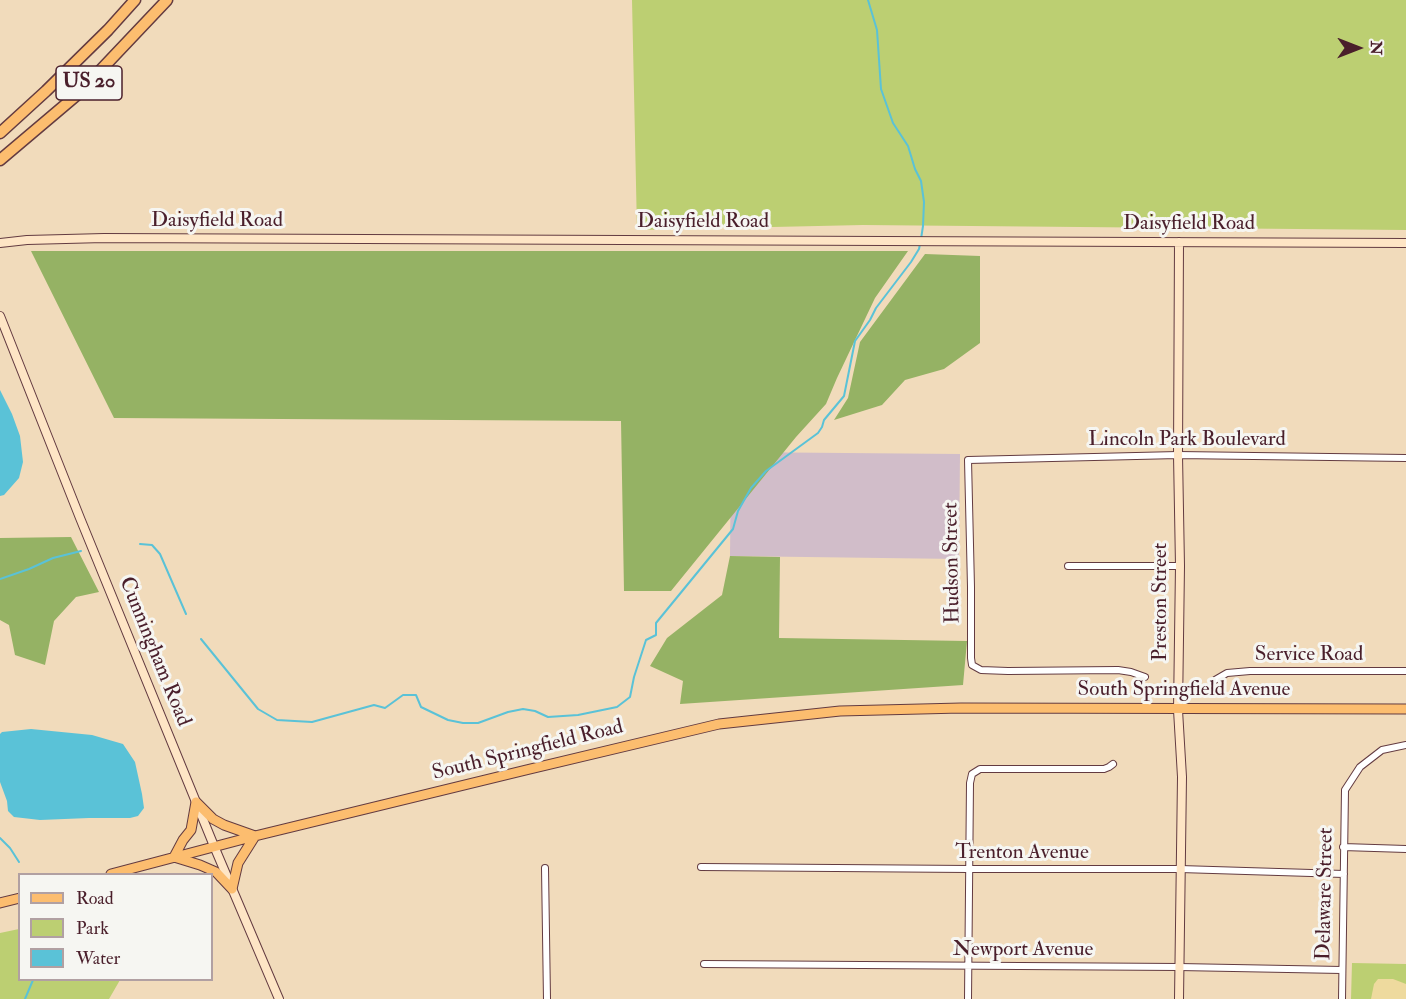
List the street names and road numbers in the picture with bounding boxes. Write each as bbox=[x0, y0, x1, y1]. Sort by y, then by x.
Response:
road number: US 20 bbox=[56, 66, 122, 100]
street label: Daisyfield Road bbox=[151, 208, 283, 234]
street label: Daisyfield Road bbox=[637, 209, 769, 235]
street label: Daisyfield Road bbox=[1123, 211, 1255, 237]
street label: Lincoln Park Boulevard bbox=[1088, 427, 1286, 453]
street label: Hudson Street bbox=[939, 502, 967, 624]
street label: Preston Street bbox=[1148, 543, 1174, 661]
street label: Cunningham Road bbox=[113, 574, 195, 730]
street label: Service Road bbox=[1255, 642, 1363, 668]
street label: South Springfield Avenue bbox=[1078, 677, 1290, 703]
street label: South Springfield Road bbox=[430, 715, 626, 787]
street label: Delaware Street bbox=[1312, 827, 1340, 961]
street label: Trenton Avenue bbox=[955, 840, 1089, 866]
street label: Newport Avenue bbox=[953, 937, 1093, 963]

